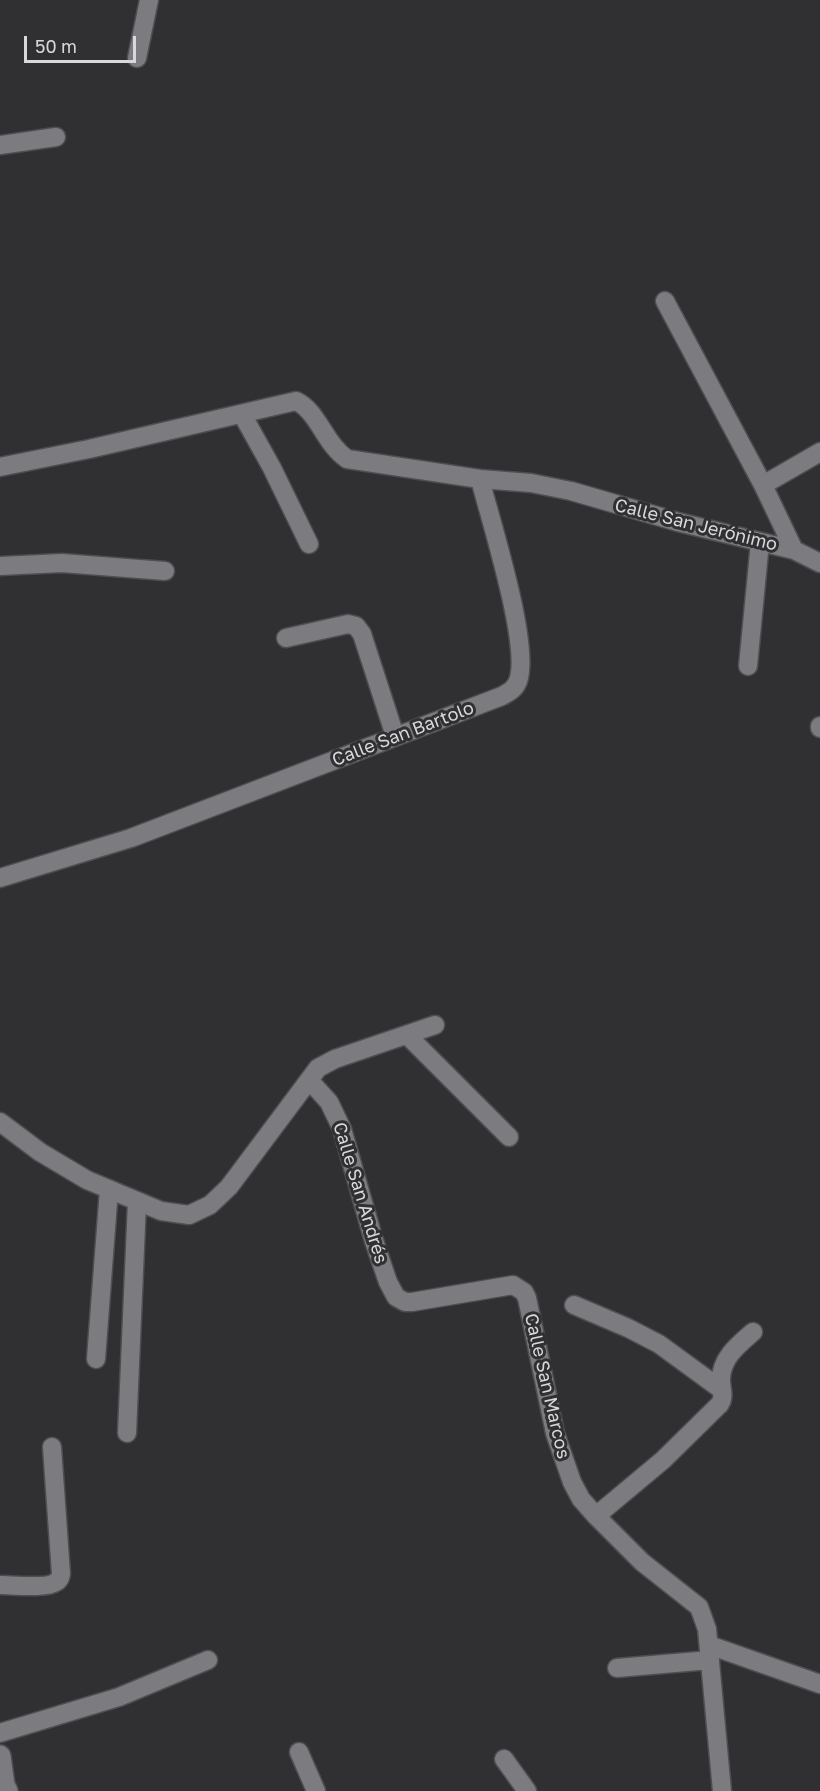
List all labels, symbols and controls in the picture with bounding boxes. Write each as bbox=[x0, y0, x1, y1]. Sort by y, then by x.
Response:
scale bar bbox=[27, 24, 140, 62]
text: 50 m bbox=[35, 35, 77, 57]
street label: Calle San Jerónimo bbox=[613, 494, 779, 556]
street label: Calle San Bartolo bbox=[329, 697, 477, 771]
street label: Calle San Andrés bbox=[328, 1120, 392, 1266]
street label: Calle San Marcos bbox=[520, 1311, 574, 1461]

